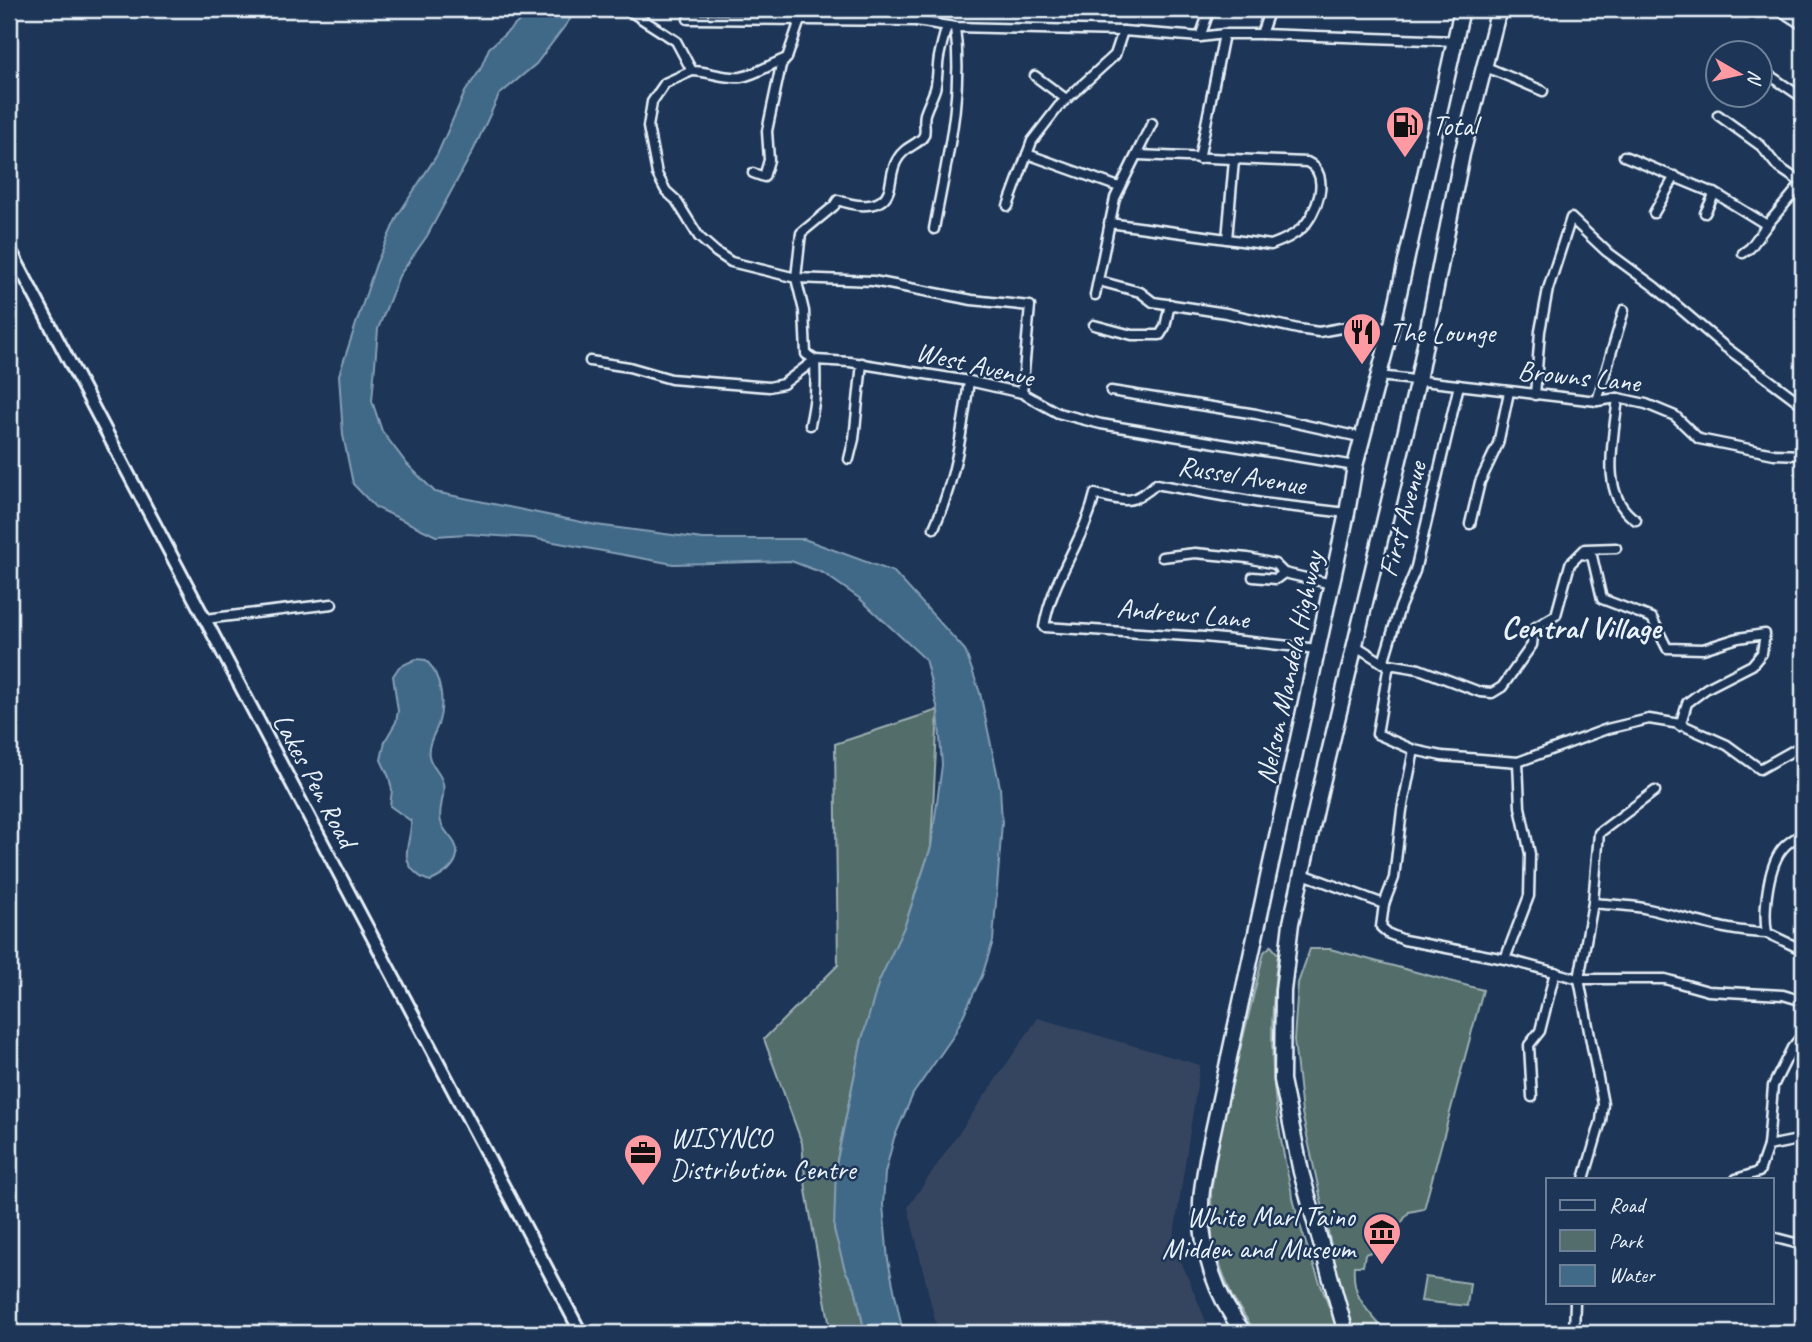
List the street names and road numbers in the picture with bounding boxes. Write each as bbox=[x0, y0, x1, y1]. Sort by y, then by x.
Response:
street label: West Avenue bbox=[913, 333, 1039, 395]
street label: Browns Lane bbox=[1516, 352, 1644, 400]
street label: Russel Avenue bbox=[1176, 448, 1310, 503]
street label: First Avenue bbox=[1370, 456, 1435, 581]
street label: Nelson Mandela Highway bbox=[1247, 546, 1331, 787]
street label: Andrews Lane bbox=[1116, 590, 1252, 636]
street label: Lakes Pen Road bbox=[265, 707, 367, 857]

